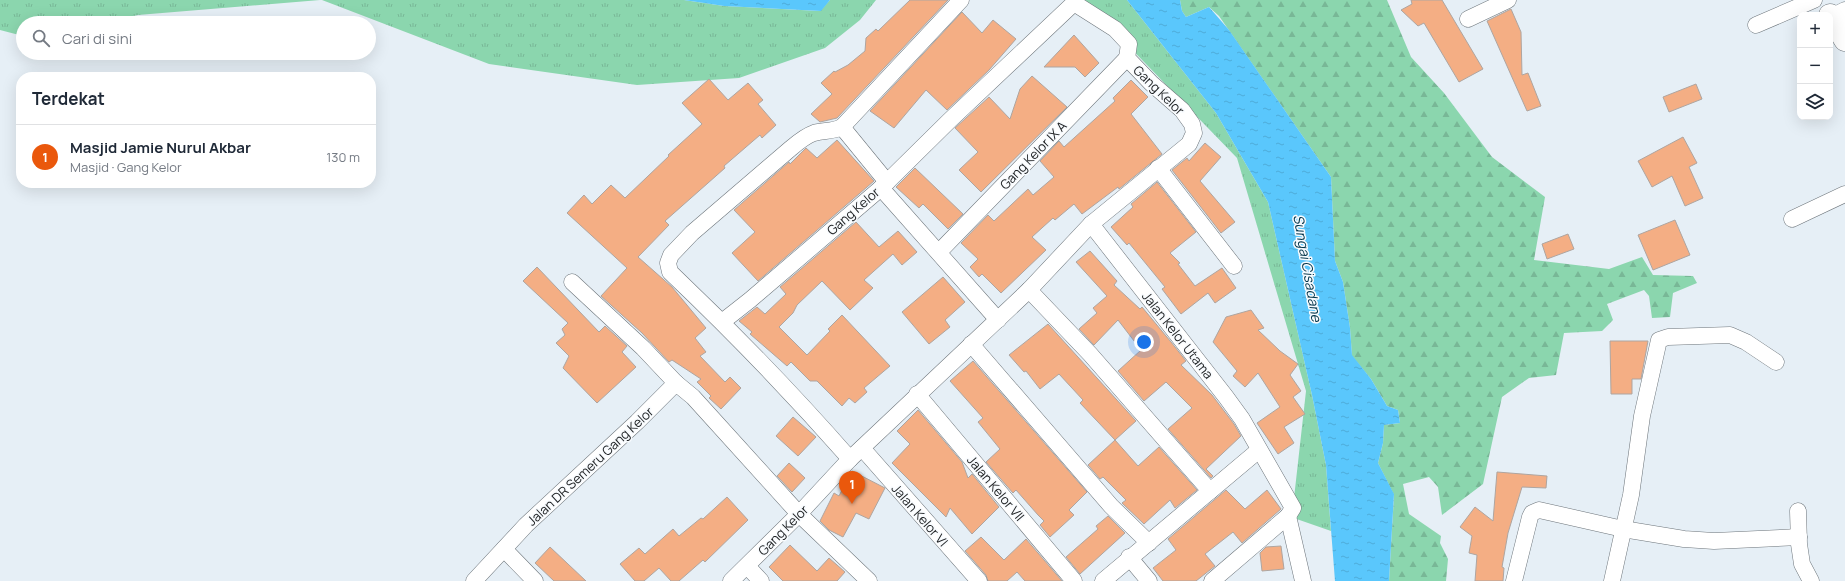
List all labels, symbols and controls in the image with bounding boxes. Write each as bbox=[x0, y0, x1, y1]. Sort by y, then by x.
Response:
map controls bbox=[1797, 12, 1833, 120]
button: + bbox=[1797, 12, 1833, 48]
search box bbox=[16, 16, 376, 60]
icon: search bbox=[30, 27, 52, 49]
text: Cari di sini bbox=[62, 28, 132, 49]
button: − bbox=[1797, 48, 1833, 84]
street label: Gang Kelor bbox=[1130, 61, 1189, 119]
button: layers bbox=[1797, 84, 1833, 120]
text: Terdekat bbox=[32, 87, 105, 110]
street label: Gang Kelor IX A bbox=[996, 117, 1070, 193]
text: Masjid Jamie Nurul Akbar bbox=[70, 137, 251, 158]
text: 1 bbox=[42, 148, 48, 166]
text: 130 m bbox=[326, 148, 360, 166]
text: Masjid · Gang Kelor bbox=[70, 158, 182, 176]
street label: Gang Kelor bbox=[823, 183, 884, 239]
water label: Sungai Cisadane bbox=[1289, 213, 1327, 324]
street label: Jalan Kelor Utama bbox=[1138, 288, 1218, 382]
your location bbox=[1134, 332, 1154, 352]
street label: Jalan DR Semeru Gang Kelor bbox=[523, 402, 657, 530]
street label: Jalan Kelor VII bbox=[963, 451, 1029, 525]
pin: 1 bbox=[839, 471, 865, 504]
street label: Jalan Kelor VI bbox=[888, 480, 952, 550]
street label: Gang Kelor bbox=[754, 501, 812, 559]

